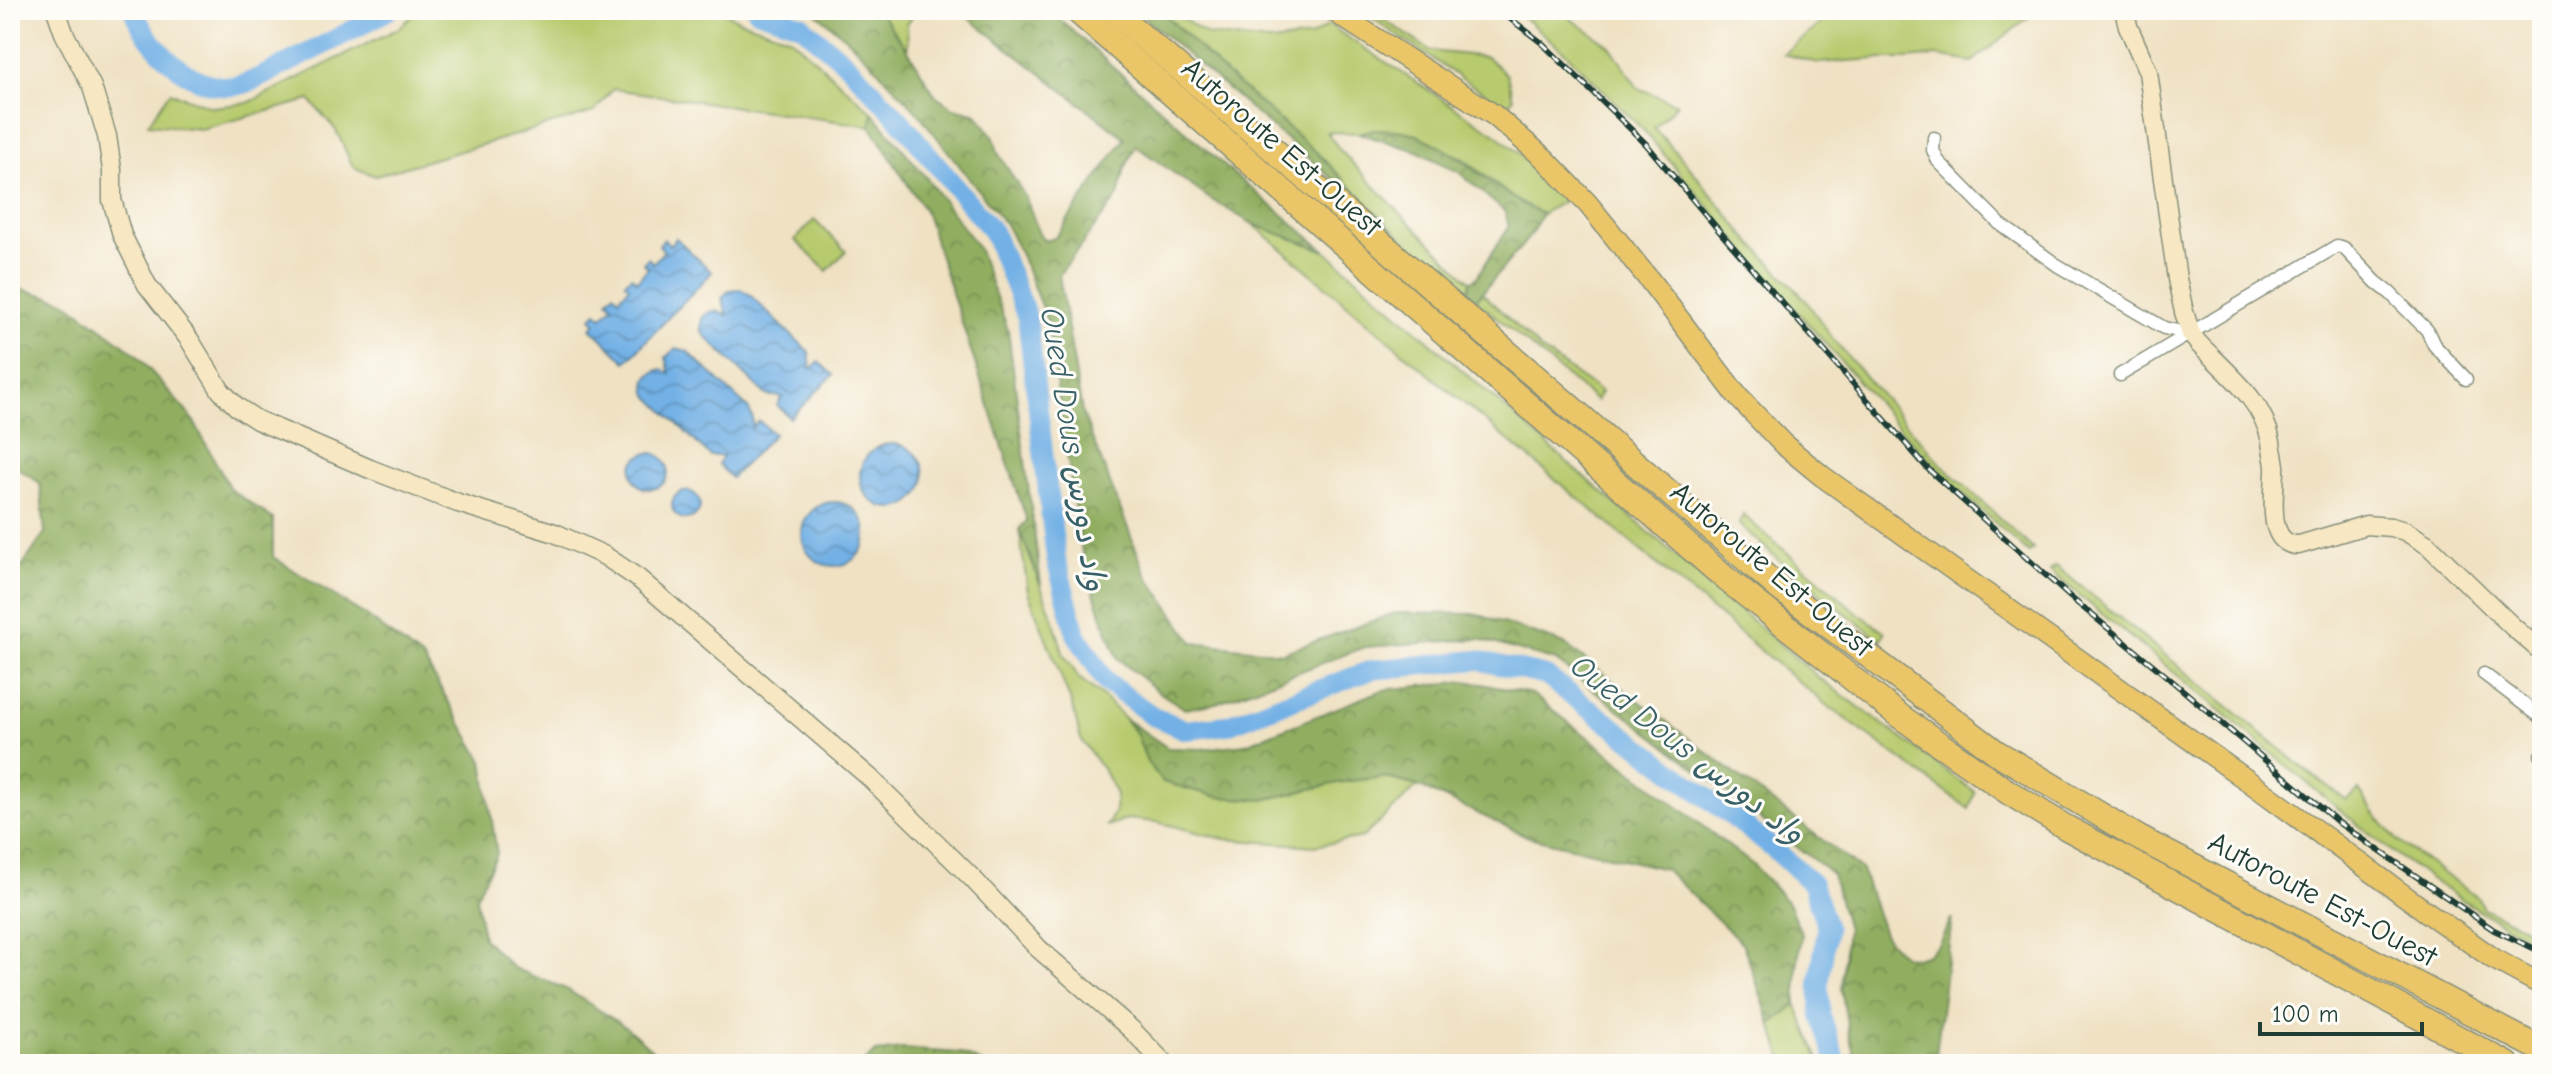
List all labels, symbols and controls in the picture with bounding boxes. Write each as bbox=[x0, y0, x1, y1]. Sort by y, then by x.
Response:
street label: Autoroute Est-Ouest bbox=[1174, 51, 1390, 245]
water label: Oued Dous واد دورس bbox=[1033, 305, 1114, 593]
street label: Autoroute Est-Ouest bbox=[1663, 474, 1881, 665]
water label: Oued Dous واد دورس bbox=[1564, 647, 1812, 852]
street label: Autoroute Est-Ouest bbox=[2203, 824, 2444, 975]
scale bar bbox=[2260, 986, 2422, 1036]
text: 100 m bbox=[2272, 1000, 2339, 1028]

